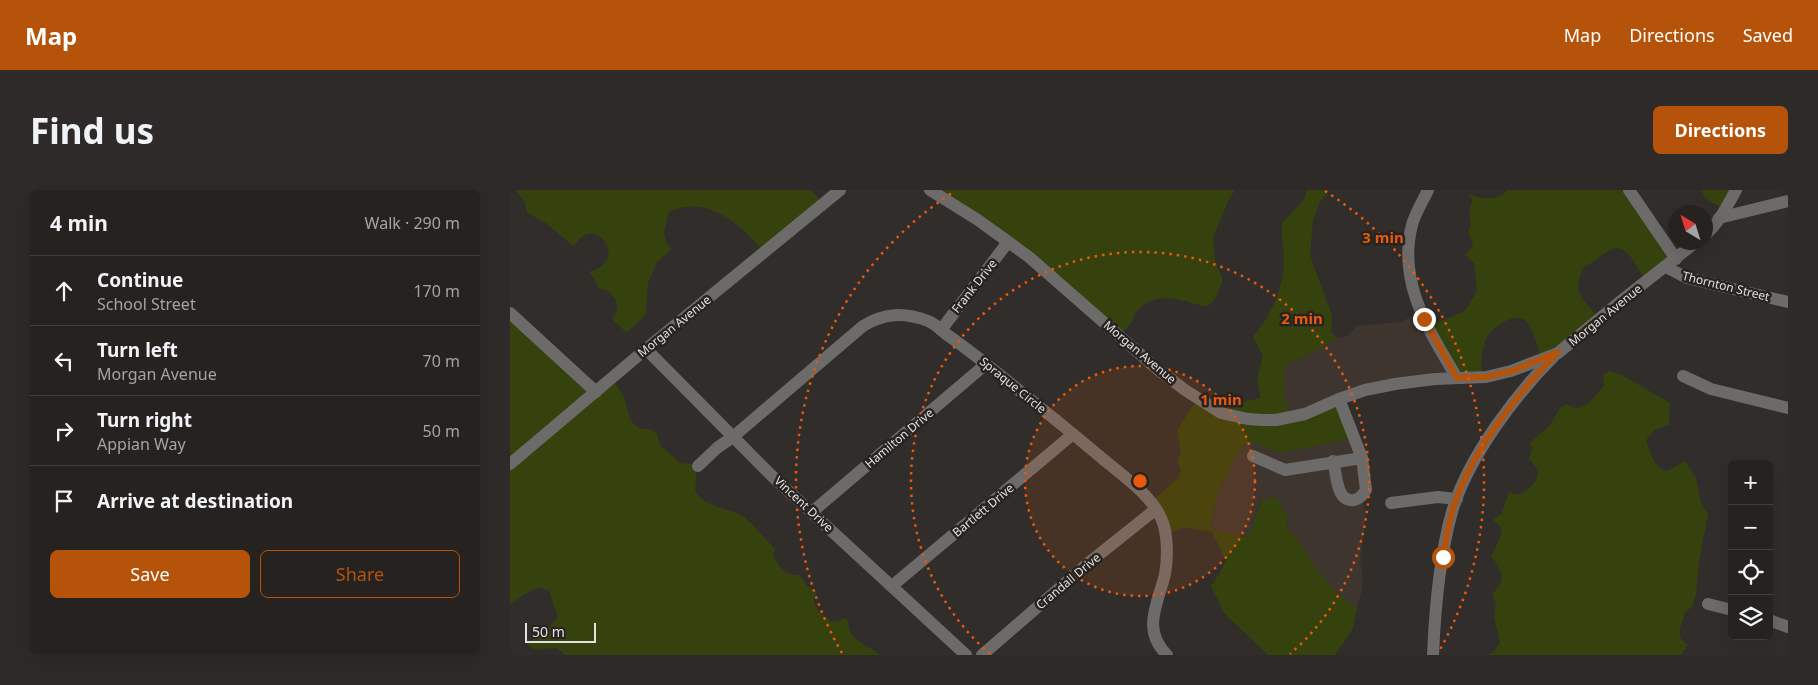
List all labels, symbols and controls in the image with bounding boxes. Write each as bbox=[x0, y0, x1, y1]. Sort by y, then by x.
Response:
text: Map bbox=[25, 19, 77, 52]
text: Map bbox=[1564, 23, 1601, 47]
text: Directions bbox=[1629, 23, 1715, 47]
text: Saved bbox=[1743, 23, 1793, 47]
button: Directions bbox=[1653, 106, 1788, 154]
text: Find us bbox=[30, 107, 154, 154]
north arrow bbox=[1668, 205, 1713, 250]
text: 4 min bbox=[50, 209, 108, 237]
text: Walk · 290 m bbox=[365, 212, 460, 234]
text: 3 min bbox=[1362, 227, 1404, 247]
street label: Frank Drive bbox=[948, 255, 1001, 317]
text: Continue bbox=[97, 267, 183, 293]
street label: Thornton Street bbox=[1681, 267, 1772, 305]
icon: ahead bbox=[50, 277, 78, 305]
text: 170 m bbox=[413, 280, 460, 302]
street label: Morgan Avenue bbox=[1565, 280, 1645, 350]
street label: Morgan Avenue bbox=[634, 291, 714, 361]
text: School Street bbox=[97, 293, 196, 315]
text: 2 min bbox=[1281, 308, 1323, 328]
route end bbox=[1413, 308, 1436, 331]
street label: Morgan Avenue bbox=[1100, 317, 1180, 388]
text: Turn left bbox=[97, 337, 178, 363]
icon: left bbox=[50, 347, 78, 375]
text: 70 m bbox=[423, 350, 460, 372]
street label: Spraque Circle bbox=[976, 353, 1050, 417]
text: Morgan Avenue bbox=[97, 363, 217, 385]
text: 1 min bbox=[1200, 389, 1242, 409]
street label: Hamilton Drive bbox=[861, 404, 937, 472]
text: Turn right bbox=[97, 407, 192, 433]
icon: right bbox=[50, 417, 78, 445]
text: 50 m bbox=[423, 420, 460, 442]
text: Appian Way bbox=[97, 433, 186, 455]
map controls bbox=[1728, 460, 1773, 640]
button: + bbox=[1728, 460, 1773, 505]
street label: Vincent Drive bbox=[771, 472, 837, 536]
centre of rings bbox=[1131, 472, 1149, 490]
street label: Bartlett Drive bbox=[949, 479, 1017, 541]
icon: arrive bbox=[50, 487, 78, 515]
text: Arrive at destination bbox=[97, 488, 293, 514]
button: − bbox=[1728, 505, 1773, 550]
route start bbox=[1432, 546, 1455, 569]
street label: Crandall Drive bbox=[1032, 549, 1104, 613]
button: Save bbox=[50, 550, 250, 598]
button: Share bbox=[260, 550, 460, 598]
button: locate bbox=[1728, 550, 1773, 595]
button: layers bbox=[1728, 595, 1773, 640]
scale bar bbox=[525, 620, 596, 643]
text: 50 m bbox=[532, 622, 565, 641]

